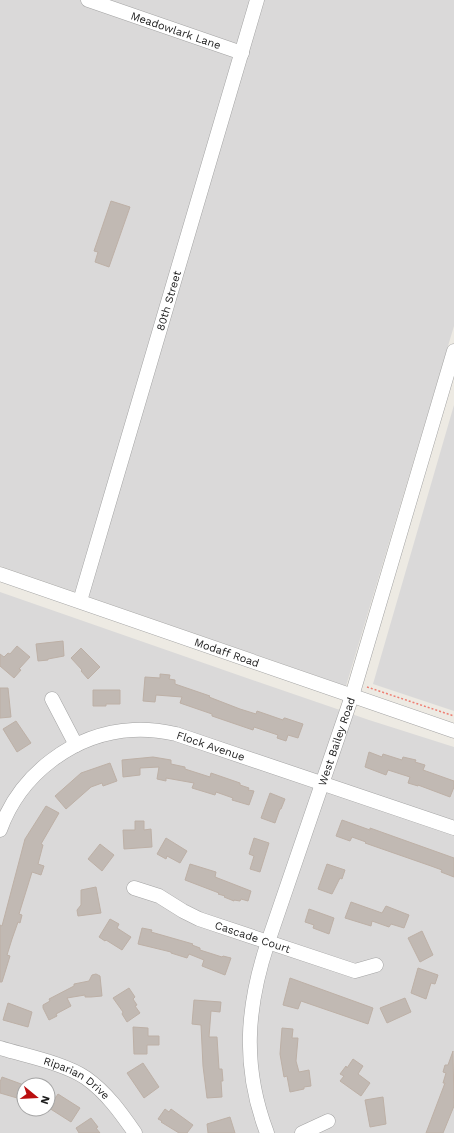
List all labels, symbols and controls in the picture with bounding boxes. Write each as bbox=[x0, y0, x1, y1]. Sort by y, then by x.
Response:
street label: Meadowlark Lane bbox=[129, 9, 223, 52]
street label: 80th Street bbox=[153, 269, 184, 332]
street label: Modaff Road bbox=[193, 635, 261, 670]
street label: West Bailey Road bbox=[315, 696, 358, 787]
street label: Flock Avenue bbox=[175, 728, 247, 763]
street label: Cascade Court bbox=[213, 918, 292, 956]
street label: Riparian Drive bbox=[42, 1054, 112, 1102]
north arrow bbox=[16, 1077, 56, 1117]
text: N bbox=[38, 1094, 52, 1106]

